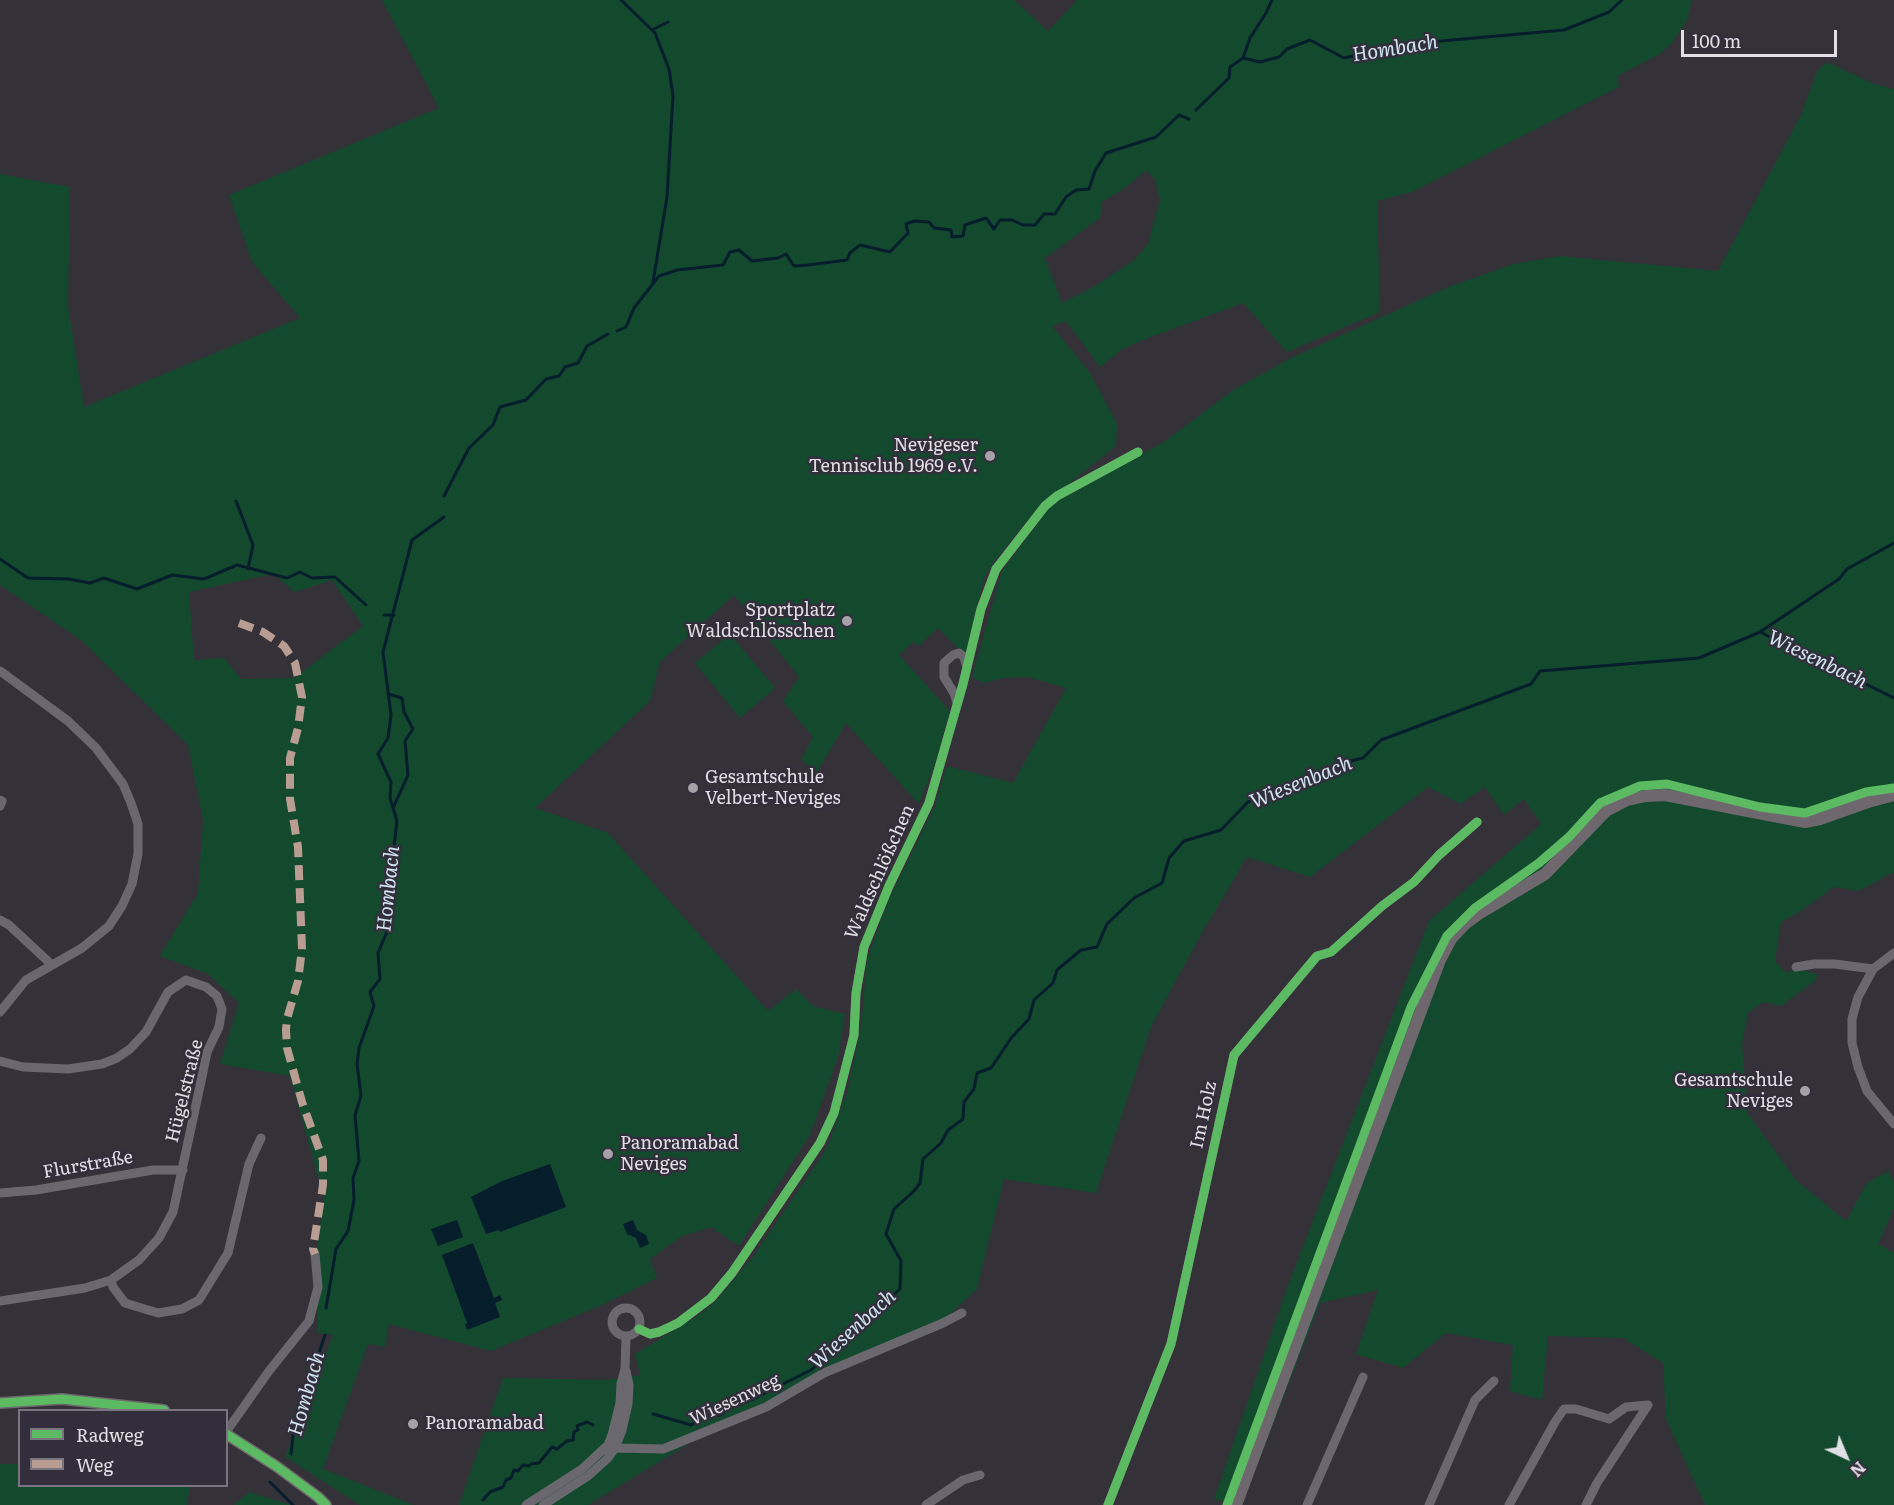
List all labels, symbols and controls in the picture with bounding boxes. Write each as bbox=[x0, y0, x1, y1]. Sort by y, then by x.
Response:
scale bar bbox=[1684, 18, 1840, 56]
text: 100 m bbox=[1692, 27, 1741, 54]
water label: Hombach bbox=[1350, 30, 1440, 68]
place label: Nevigeser Tennisclub 1969 e.V. bbox=[809, 435, 978, 478]
marker: Nevigeser Tennisclub 1969 e.V. bbox=[983, 449, 997, 463]
place label: Sportplatz Waldschlösschen bbox=[686, 600, 835, 642]
marker: Sportplatz Waldschlösschen bbox=[840, 614, 854, 628]
water label: Wiesenbach bbox=[1763, 626, 1871, 694]
water label: Wiesenbach bbox=[1246, 752, 1356, 814]
place label: Gesamtschule Velbert-Neviges bbox=[705, 767, 841, 810]
marker: Gesamtschule Velbert-Neviges bbox=[686, 781, 700, 795]
street label: Waldschlößchen bbox=[841, 801, 919, 943]
water label: Hombach bbox=[373, 845, 405, 933]
street label: Hügelstraße bbox=[162, 1037, 208, 1145]
place label: Gesamtschule Neviges bbox=[1674, 1070, 1793, 1112]
street label: Im Holz bbox=[1186, 1079, 1222, 1151]
marker: Gesamtschule Neviges bbox=[1798, 1084, 1812, 1098]
place label: Panoramabad Neviges bbox=[620, 1133, 739, 1176]
street label: Flurstraße bbox=[41, 1146, 135, 1184]
marker: Panoramabad Neviges bbox=[601, 1147, 615, 1161]
water label: Wiesenbach bbox=[805, 1285, 901, 1375]
water label: Hombach bbox=[284, 1349, 330, 1439]
street label: Wiesenweg bbox=[686, 1370, 784, 1430]
legend bbox=[18, 1409, 228, 1487]
place label: Panoramabad bbox=[425, 1413, 544, 1435]
marker: Panoramabad bbox=[406, 1417, 420, 1431]
text: Radweg bbox=[76, 1421, 144, 1448]
north arrow bbox=[1816, 1427, 1876, 1487]
text: Weg bbox=[76, 1451, 113, 1478]
text: N bbox=[1845, 1457, 1872, 1483]

